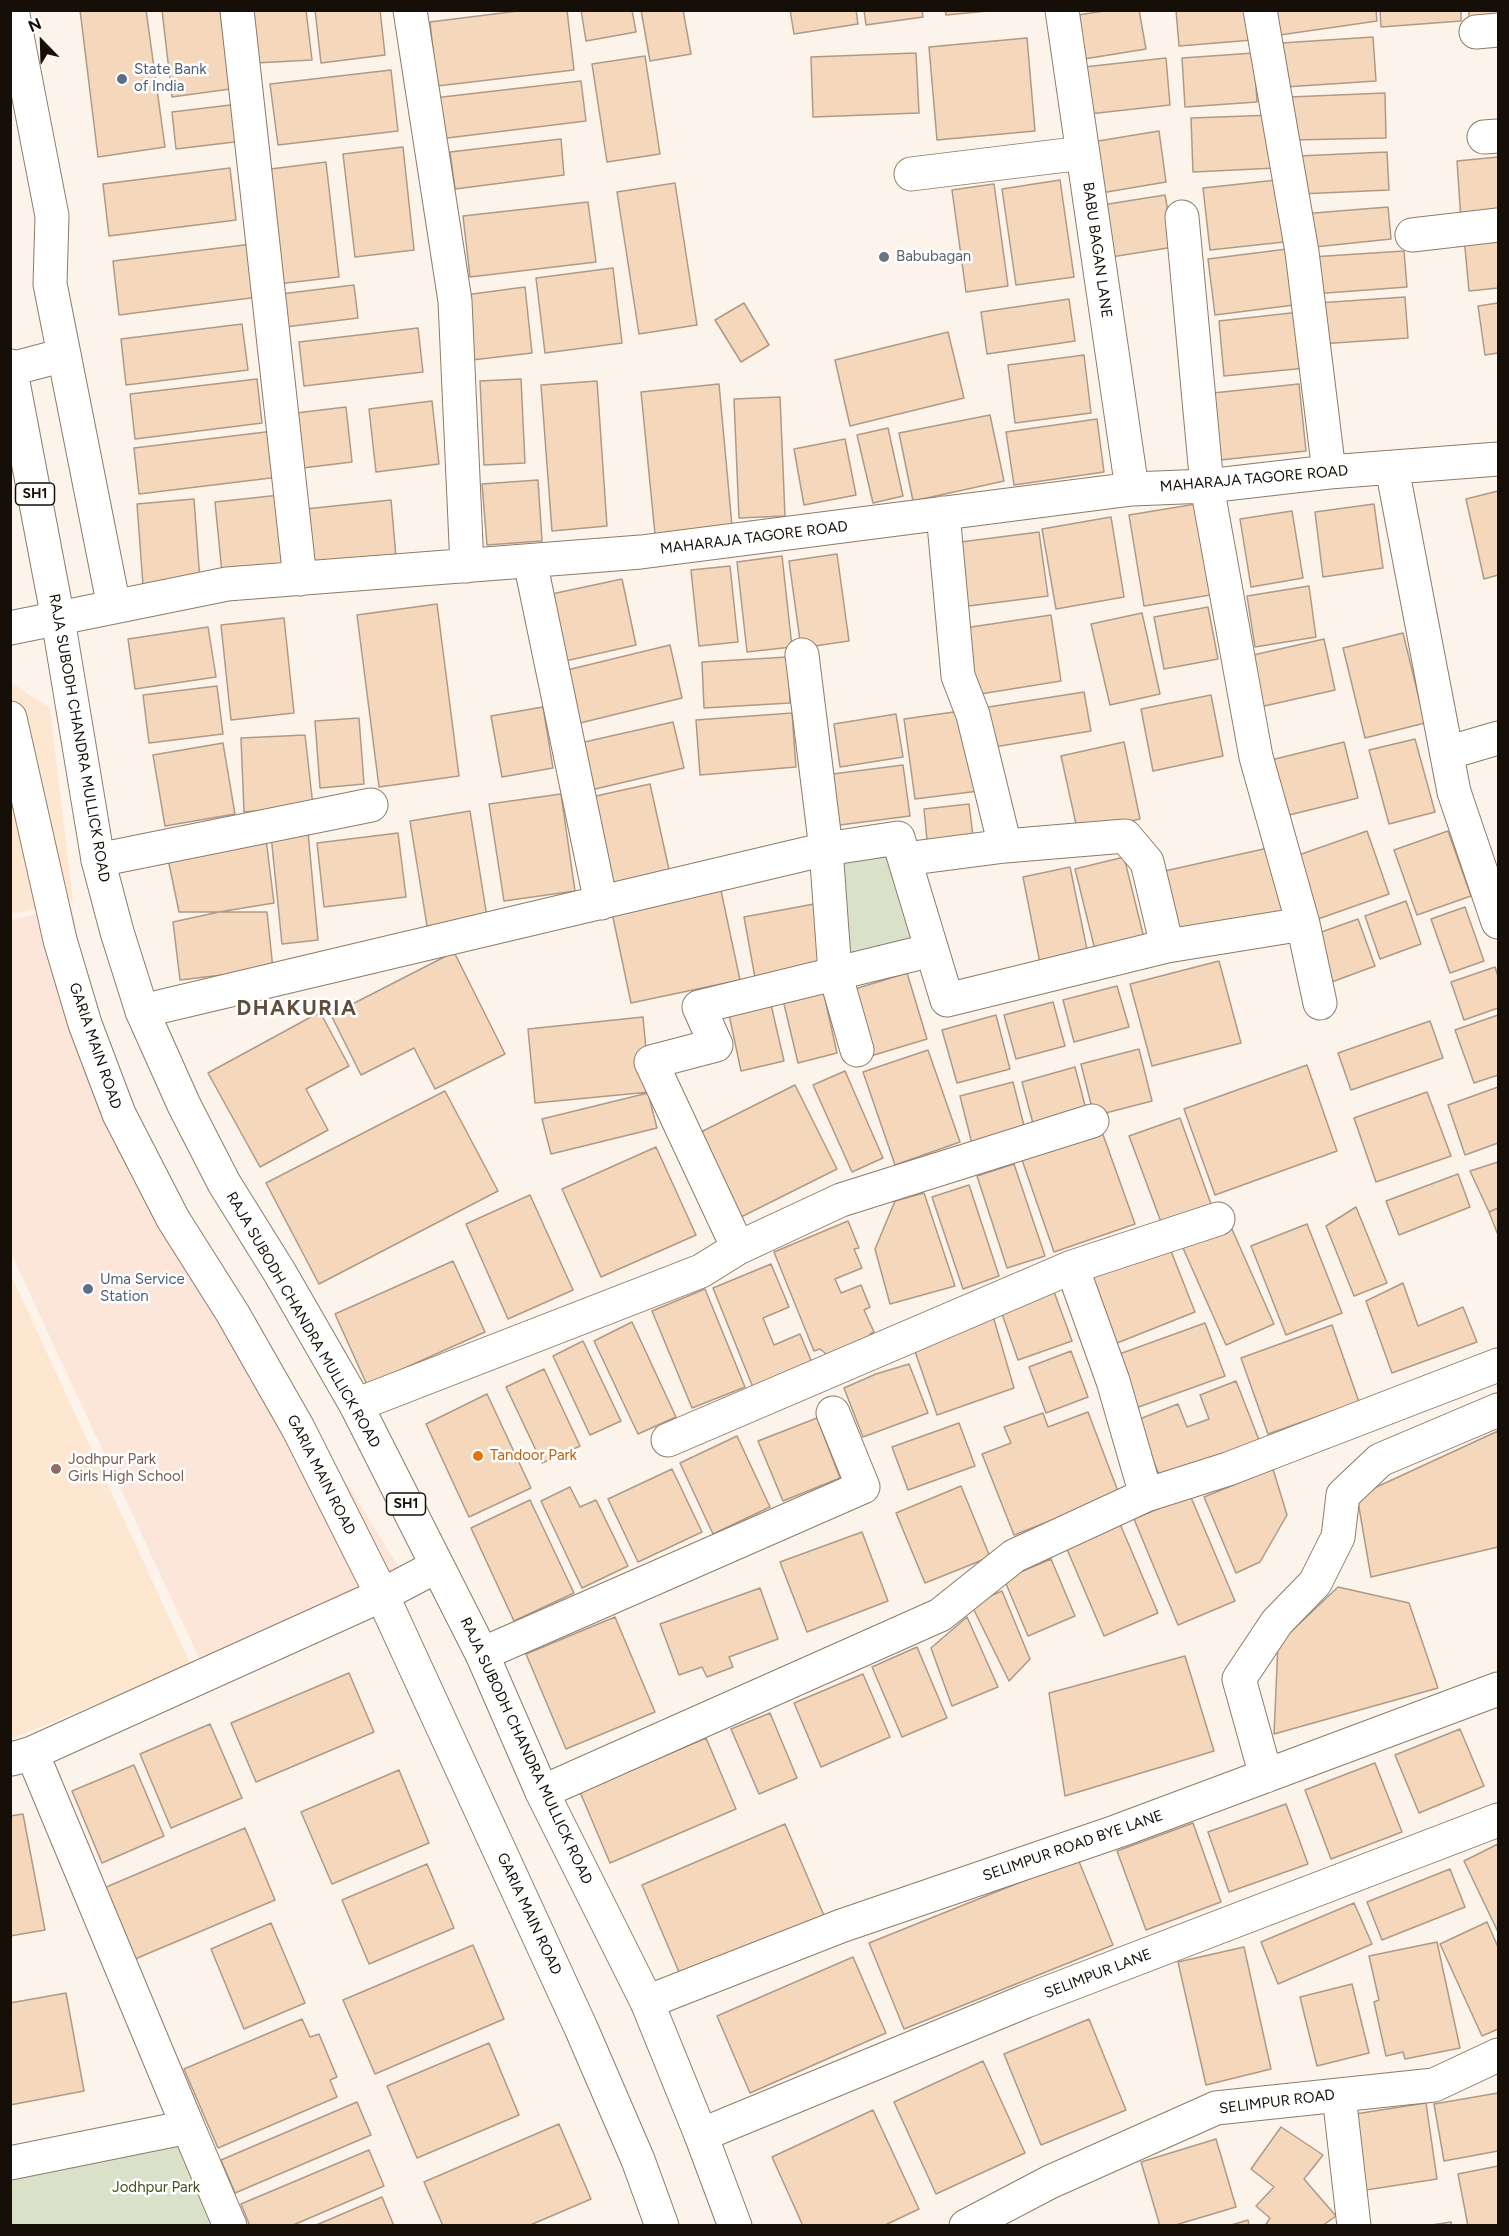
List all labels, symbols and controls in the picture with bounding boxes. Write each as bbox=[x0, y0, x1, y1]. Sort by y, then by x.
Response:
north arrow bbox=[12, 12, 72, 72]
text: N bbox=[25, 14, 44, 36]
place label: State Bank of India bbox=[134, 61, 206, 96]
marker: State Bank of India bbox=[115, 72, 129, 86]
street label: BABU BAGAN LANE bbox=[1079, 181, 1115, 319]
place label: Babubagan bbox=[896, 248, 971, 266]
marker: Babubagan bbox=[877, 250, 891, 264]
street label: MAHARAJA TAGORE ROAD bbox=[1159, 462, 1349, 496]
road number: SH1 bbox=[15, 483, 54, 505]
street label: MAHARAJA TAGORE ROAD bbox=[659, 518, 849, 558]
street label: RAJA SUBODH CHANDRA MULLICK ROAD bbox=[45, 592, 113, 884]
street label: GARIA MAIN ROAD bbox=[65, 980, 125, 1112]
district label: DHAKURIA bbox=[237, 996, 357, 1022]
street label: RAJA SUBODH CHANDRA MULLICK ROAD bbox=[222, 1189, 384, 1451]
place label: Uma Service Station bbox=[100, 1271, 185, 1306]
marker: Uma Service Station bbox=[81, 1282, 95, 1296]
street label: GARIA MAIN ROAD bbox=[283, 1412, 359, 1538]
place label: Tandoor Park bbox=[490, 1447, 577, 1465]
marker: Tandoor Park bbox=[471, 1449, 485, 1463]
place label: Jodhpur Park Girls High School bbox=[68, 1451, 184, 1486]
marker: Jodhpur Park Girls High School bbox=[49, 1462, 63, 1476]
road number: SH1 bbox=[386, 1493, 426, 1515]
street label: RAJA SUBODH CHANDRA MULLICK ROAD bbox=[456, 1615, 596, 1887]
street label: SELIMPUR ROAD BYE LANE bbox=[980, 1807, 1166, 1885]
street label: GARIA MAIN ROAD bbox=[493, 1850, 565, 1978]
street label: SELIMPUR LANE bbox=[1042, 1945, 1154, 2003]
street label: SELIMPUR ROAD bbox=[1218, 2086, 1336, 2118]
park label: Jodhpur Park bbox=[112, 2179, 200, 2197]

